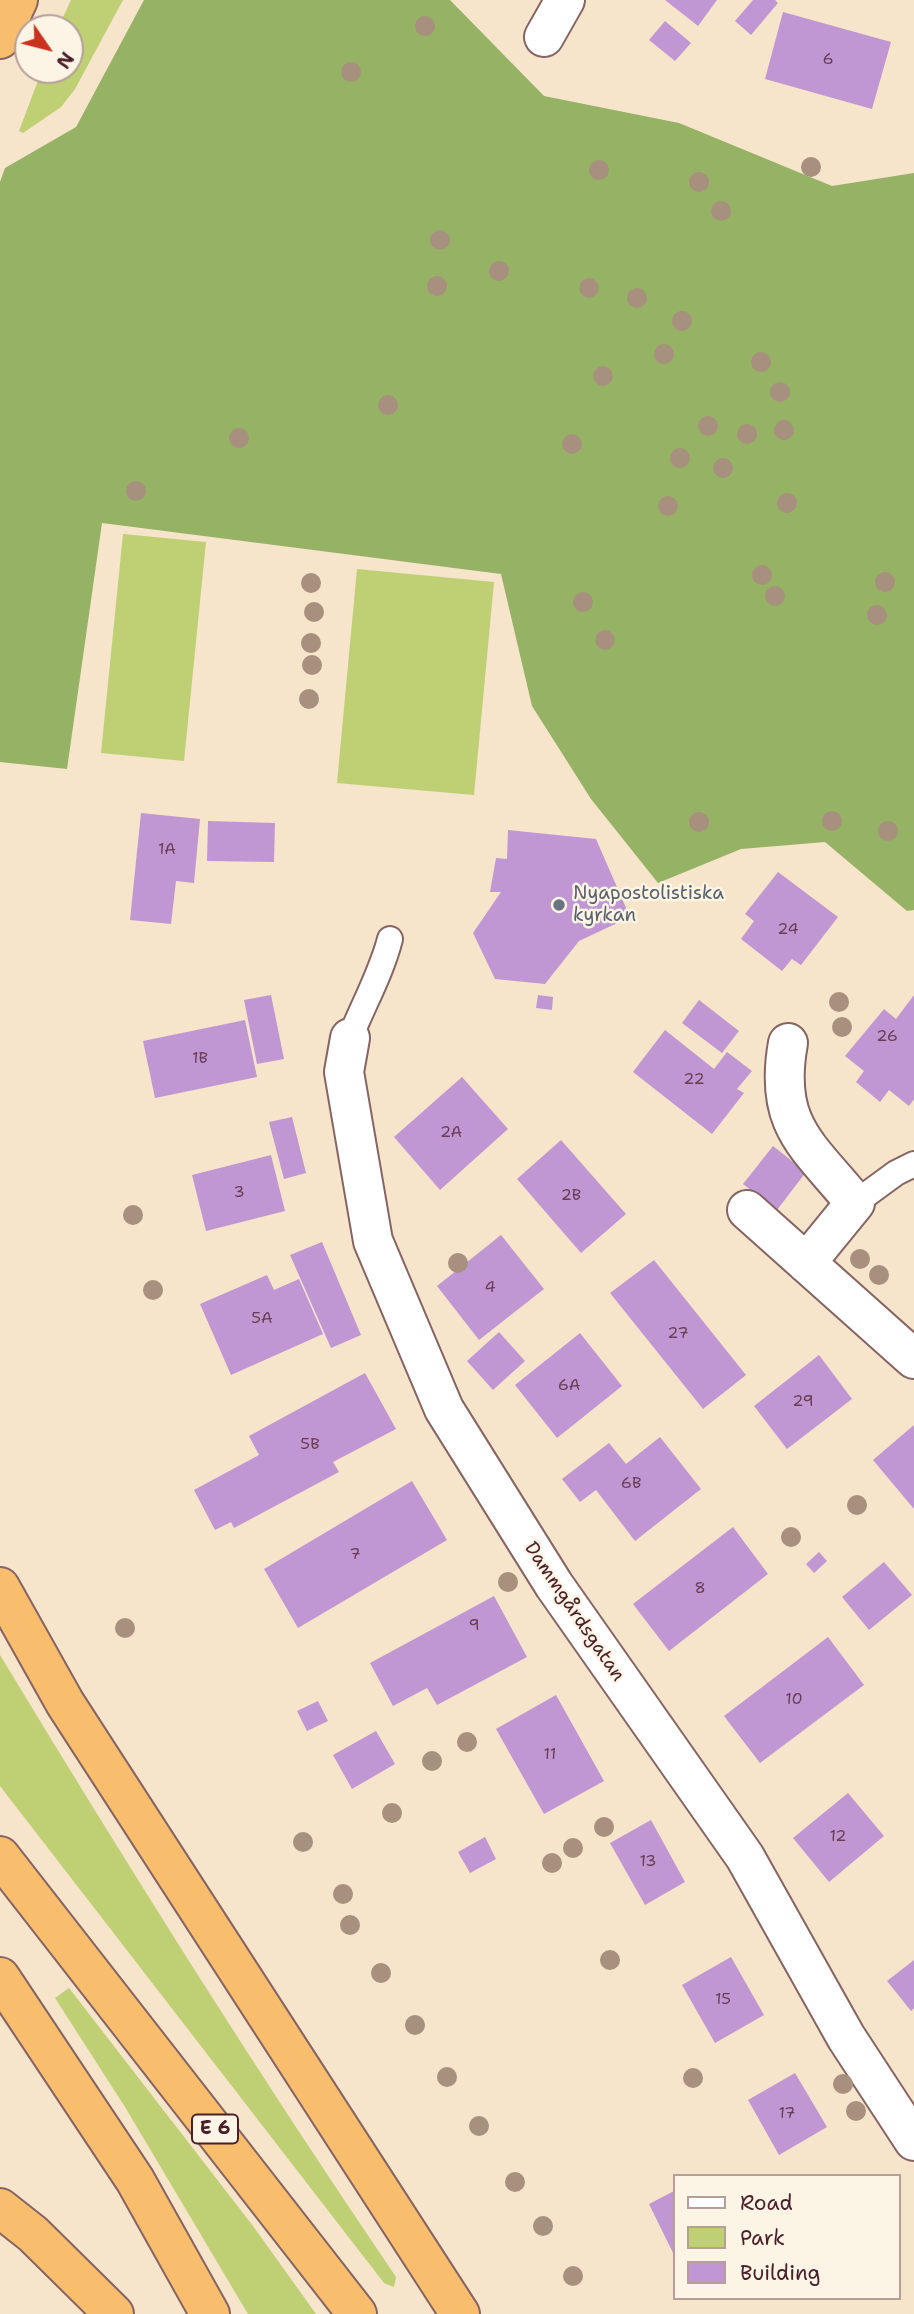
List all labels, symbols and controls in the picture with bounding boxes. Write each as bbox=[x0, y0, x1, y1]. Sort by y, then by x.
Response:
north arrow bbox=[14, 14, 84, 84]
text: N bbox=[50, 47, 80, 74]
house number: 6 bbox=[822, 50, 834, 70]
house number: 1A bbox=[158, 840, 176, 860]
place label: Nyapostolistiska kyrkan bbox=[573, 883, 724, 927]
marker: Nyapostolistiska kyrkan bbox=[551, 897, 567, 913]
house number: 24 bbox=[777, 920, 799, 940]
house number: 26 bbox=[876, 1027, 898, 1047]
house number: 1B bbox=[192, 1049, 208, 1069]
house number: 22 bbox=[683, 1070, 705, 1090]
house number: 2A bbox=[440, 1123, 462, 1143]
house number: 3 bbox=[233, 1183, 245, 1203]
house number: 2B bbox=[561, 1186, 581, 1206]
house number: 4 bbox=[484, 1278, 496, 1298]
house number: 5A bbox=[251, 1309, 273, 1329]
house number: 27 bbox=[667, 1324, 689, 1344]
house number: 6A bbox=[558, 1376, 580, 1396]
house number: 29 bbox=[792, 1392, 814, 1412]
house number: 5B bbox=[300, 1435, 320, 1455]
house number: 6B bbox=[621, 1474, 641, 1494]
street label: Dammgårdsgatan bbox=[519, 1538, 629, 1686]
house number: 7 bbox=[349, 1545, 361, 1565]
house number: 8 bbox=[694, 1579, 706, 1599]
house number: 9 bbox=[468, 1616, 480, 1636]
house number: 10 bbox=[785, 1690, 803, 1710]
house number: 11 bbox=[544, 1745, 556, 1765]
house number: 12 bbox=[829, 1827, 847, 1847]
house number: 13 bbox=[639, 1852, 657, 1872]
house number: 15 bbox=[715, 1990, 731, 2010]
house number: 17 bbox=[778, 2104, 796, 2124]
road number: E 6 bbox=[192, 2115, 238, 2144]
legend bbox=[673, 2174, 900, 2300]
text: Road bbox=[740, 2189, 793, 2217]
text: Park bbox=[740, 2224, 785, 2252]
text: Building bbox=[740, 2259, 820, 2287]

